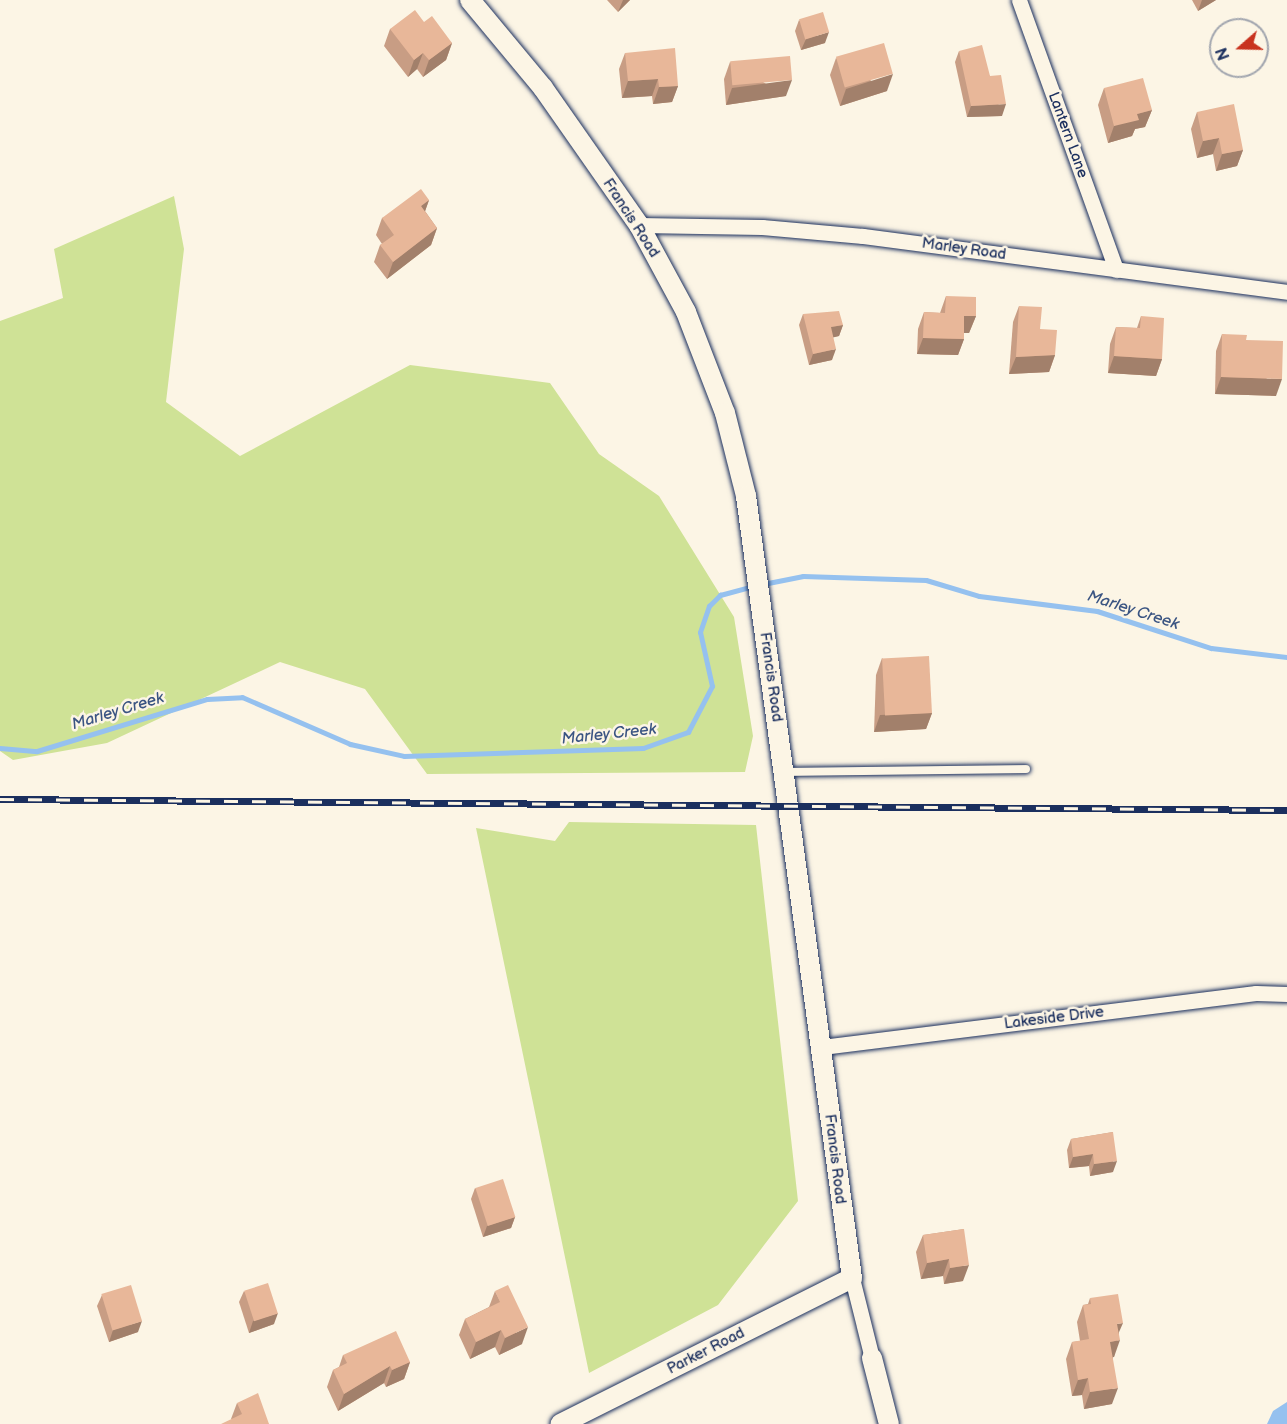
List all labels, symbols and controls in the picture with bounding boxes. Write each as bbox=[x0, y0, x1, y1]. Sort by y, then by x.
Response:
north arrow bbox=[1209, 18, 1269, 78]
text: N bbox=[1213, 45, 1234, 63]
street label: Lantern Lane bbox=[1044, 90, 1092, 180]
street label: Francis Road bbox=[599, 175, 663, 261]
street label: Marley Road bbox=[920, 234, 1008, 264]
water label: Marley Creek bbox=[1084, 587, 1182, 635]
street label: Francis Road bbox=[756, 631, 786, 723]
water label: Marley Creek bbox=[69, 689, 167, 735]
water label: Marley Creek bbox=[560, 720, 658, 750]
street label: Lakeside Drive bbox=[1003, 1003, 1105, 1033]
street label: Francis Road bbox=[821, 1113, 849, 1205]
street label: Parker Road bbox=[664, 1324, 748, 1378]

